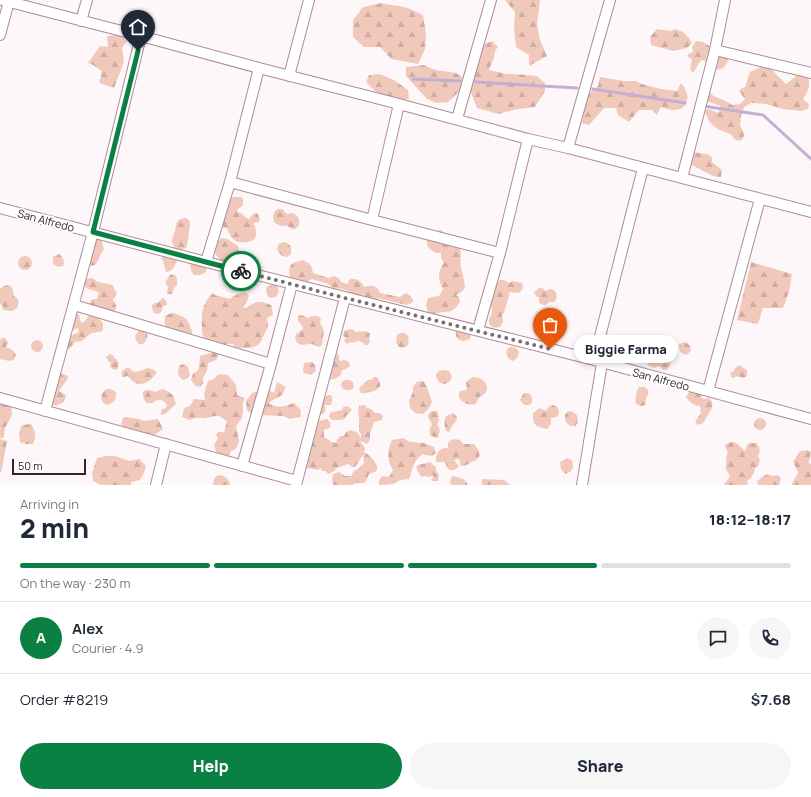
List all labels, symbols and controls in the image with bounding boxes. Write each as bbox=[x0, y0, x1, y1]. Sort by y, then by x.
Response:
pin bbox=[121, 10, 155, 51]
icon: home bbox=[127, 16, 149, 38]
street label: San Alfredo bbox=[16, 205, 77, 235]
courier bbox=[221, 251, 261, 291]
icon: bike bbox=[230, 260, 252, 282]
pin bbox=[533, 308, 567, 349]
icon: bag bbox=[539, 314, 561, 336]
callout: Biggie Farma bbox=[574, 335, 678, 363]
text: Biggie Farma bbox=[585, 340, 667, 358]
street label: San Alfredo bbox=[631, 364, 692, 394]
scale bar bbox=[12, 457, 86, 476]
text: 50 m bbox=[18, 458, 43, 473]
text: Arriving in bbox=[20, 495, 79, 513]
text: 18:12–18:17 bbox=[709, 509, 791, 530]
text: 2 min bbox=[20, 510, 89, 546]
text: On the way · 230 m bbox=[20, 574, 130, 592]
button: chat bbox=[697, 617, 739, 659]
button: phone bbox=[749, 617, 791, 659]
text: Alex bbox=[72, 618, 103, 639]
text: A bbox=[36, 627, 46, 648]
text: Courier · 4.9 bbox=[72, 639, 144, 657]
text: Order #8219 bbox=[20, 689, 108, 710]
text: $7.68 bbox=[751, 689, 791, 710]
button: Help bbox=[20, 743, 402, 789]
button: Share bbox=[410, 743, 791, 789]

